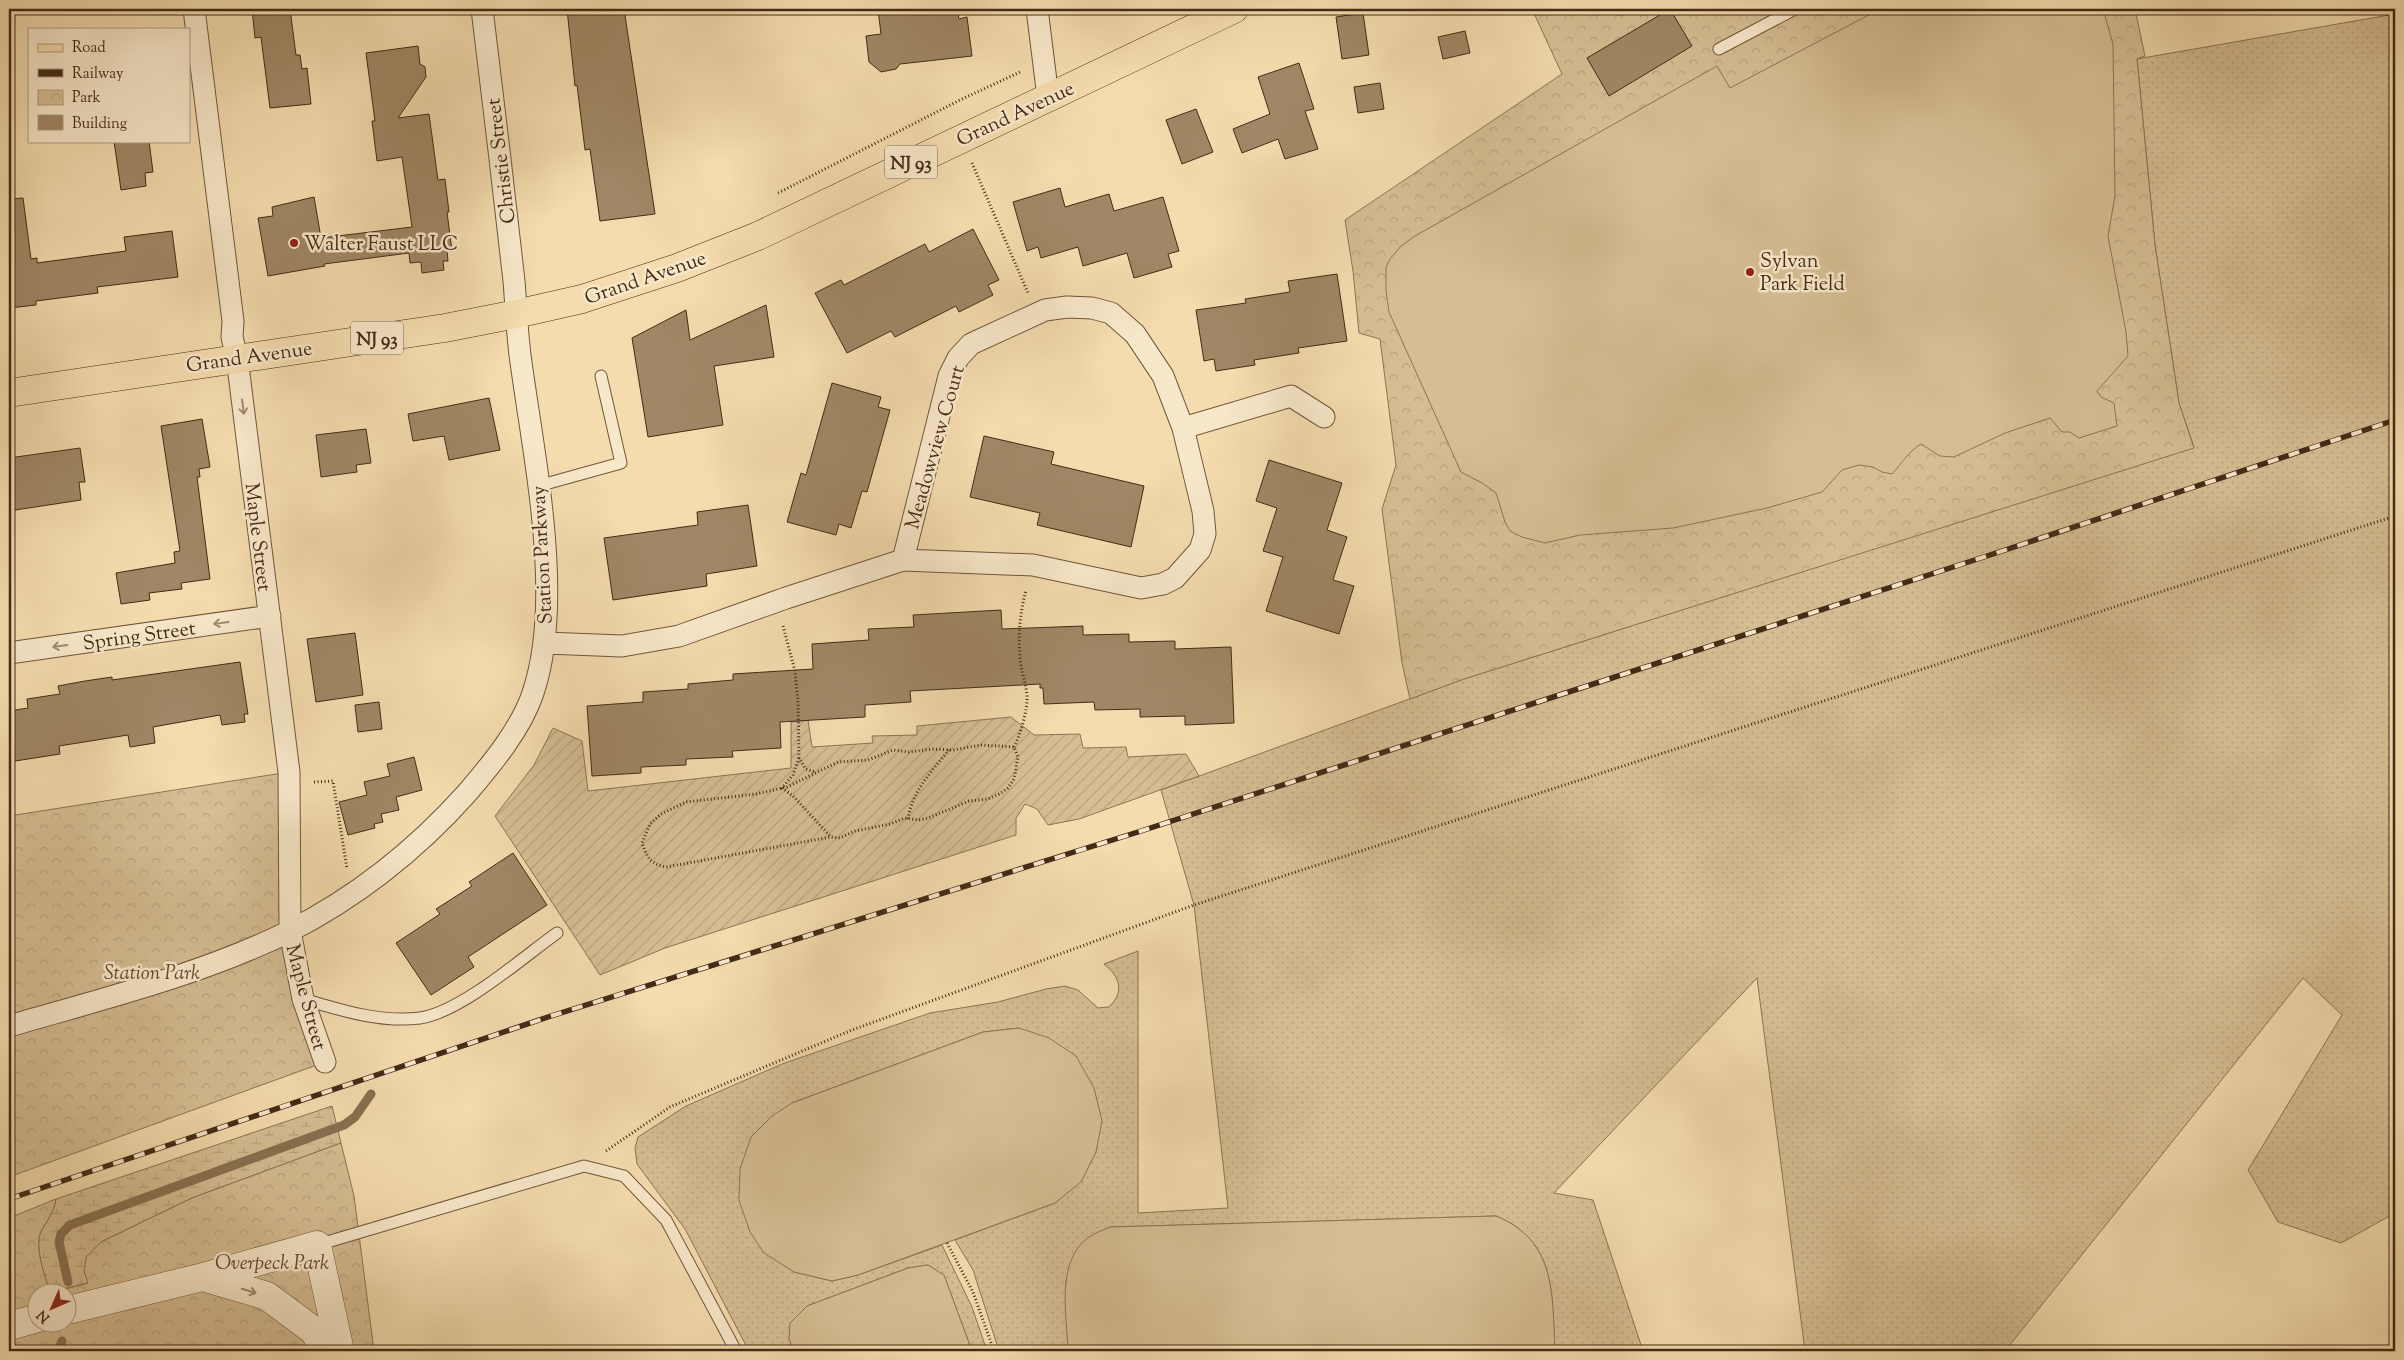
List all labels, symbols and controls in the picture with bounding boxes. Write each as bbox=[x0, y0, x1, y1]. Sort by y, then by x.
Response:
legend bbox=[28, 28, 190, 142]
text: Road bbox=[72, 38, 106, 59]
text: Railway bbox=[72, 64, 124, 85]
street label: Grand Avenue bbox=[952, 75, 1080, 155]
text: Park bbox=[72, 88, 101, 109]
street label: Christie Street bbox=[480, 96, 525, 225]
text: Building bbox=[72, 114, 127, 135]
road number: NJ 93 bbox=[885, 146, 937, 178]
place label: Walter Faust LLC bbox=[304, 231, 458, 260]
marker: Walter Faust LLC bbox=[288, 237, 300, 249]
street label: Grand Avenue bbox=[581, 245, 711, 314]
place label: Sylvan Park Field bbox=[1760, 248, 1845, 300]
marker: Sylvan Park Field bbox=[1744, 266, 1756, 278]
road number: NJ 93 bbox=[351, 322, 403, 354]
street label: Grand Avenue bbox=[184, 335, 314, 382]
street label: Meadowview Court bbox=[899, 362, 974, 533]
one-way arrow bbox=[238, 398, 248, 414]
street label: Maple Street bbox=[235, 481, 278, 593]
street label: Station Parkway bbox=[525, 485, 562, 625]
street label: Spring Street bbox=[81, 615, 198, 660]
one-way arrow bbox=[214, 618, 230, 628]
one-way arrow bbox=[53, 641, 69, 651]
street label: Maple Street bbox=[276, 941, 333, 1054]
park label: Station Park bbox=[104, 960, 200, 989]
park label: Overpeck Park bbox=[215, 1250, 329, 1279]
north arrow bbox=[28, 1282, 78, 1332]
one-way arrow bbox=[241, 1286, 257, 1296]
text: N bbox=[33, 1305, 55, 1327]

